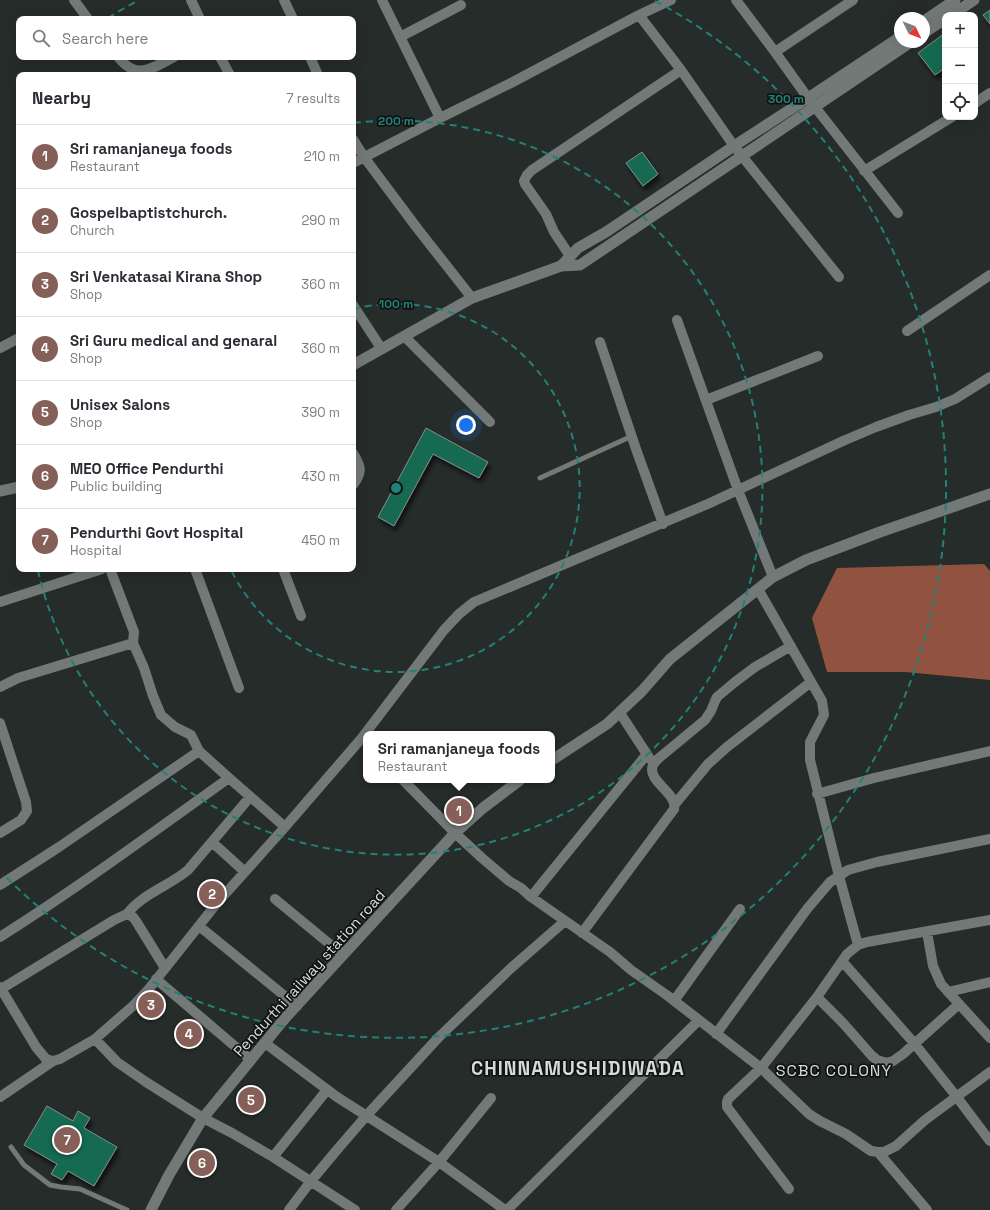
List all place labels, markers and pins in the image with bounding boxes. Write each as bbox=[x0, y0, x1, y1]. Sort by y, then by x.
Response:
centre of rings bbox=[389, 481, 403, 495]
pin: 1 bbox=[446, 796, 472, 826]
pin: 2 bbox=[199, 879, 225, 909]
pin: 3 bbox=[138, 990, 164, 1020]
pin: 4 bbox=[176, 1019, 202, 1049]
pin: 5 bbox=[238, 1085, 264, 1115]
pin: 7 bbox=[54, 1125, 80, 1155]
pin: 6 bbox=[189, 1148, 215, 1178]

